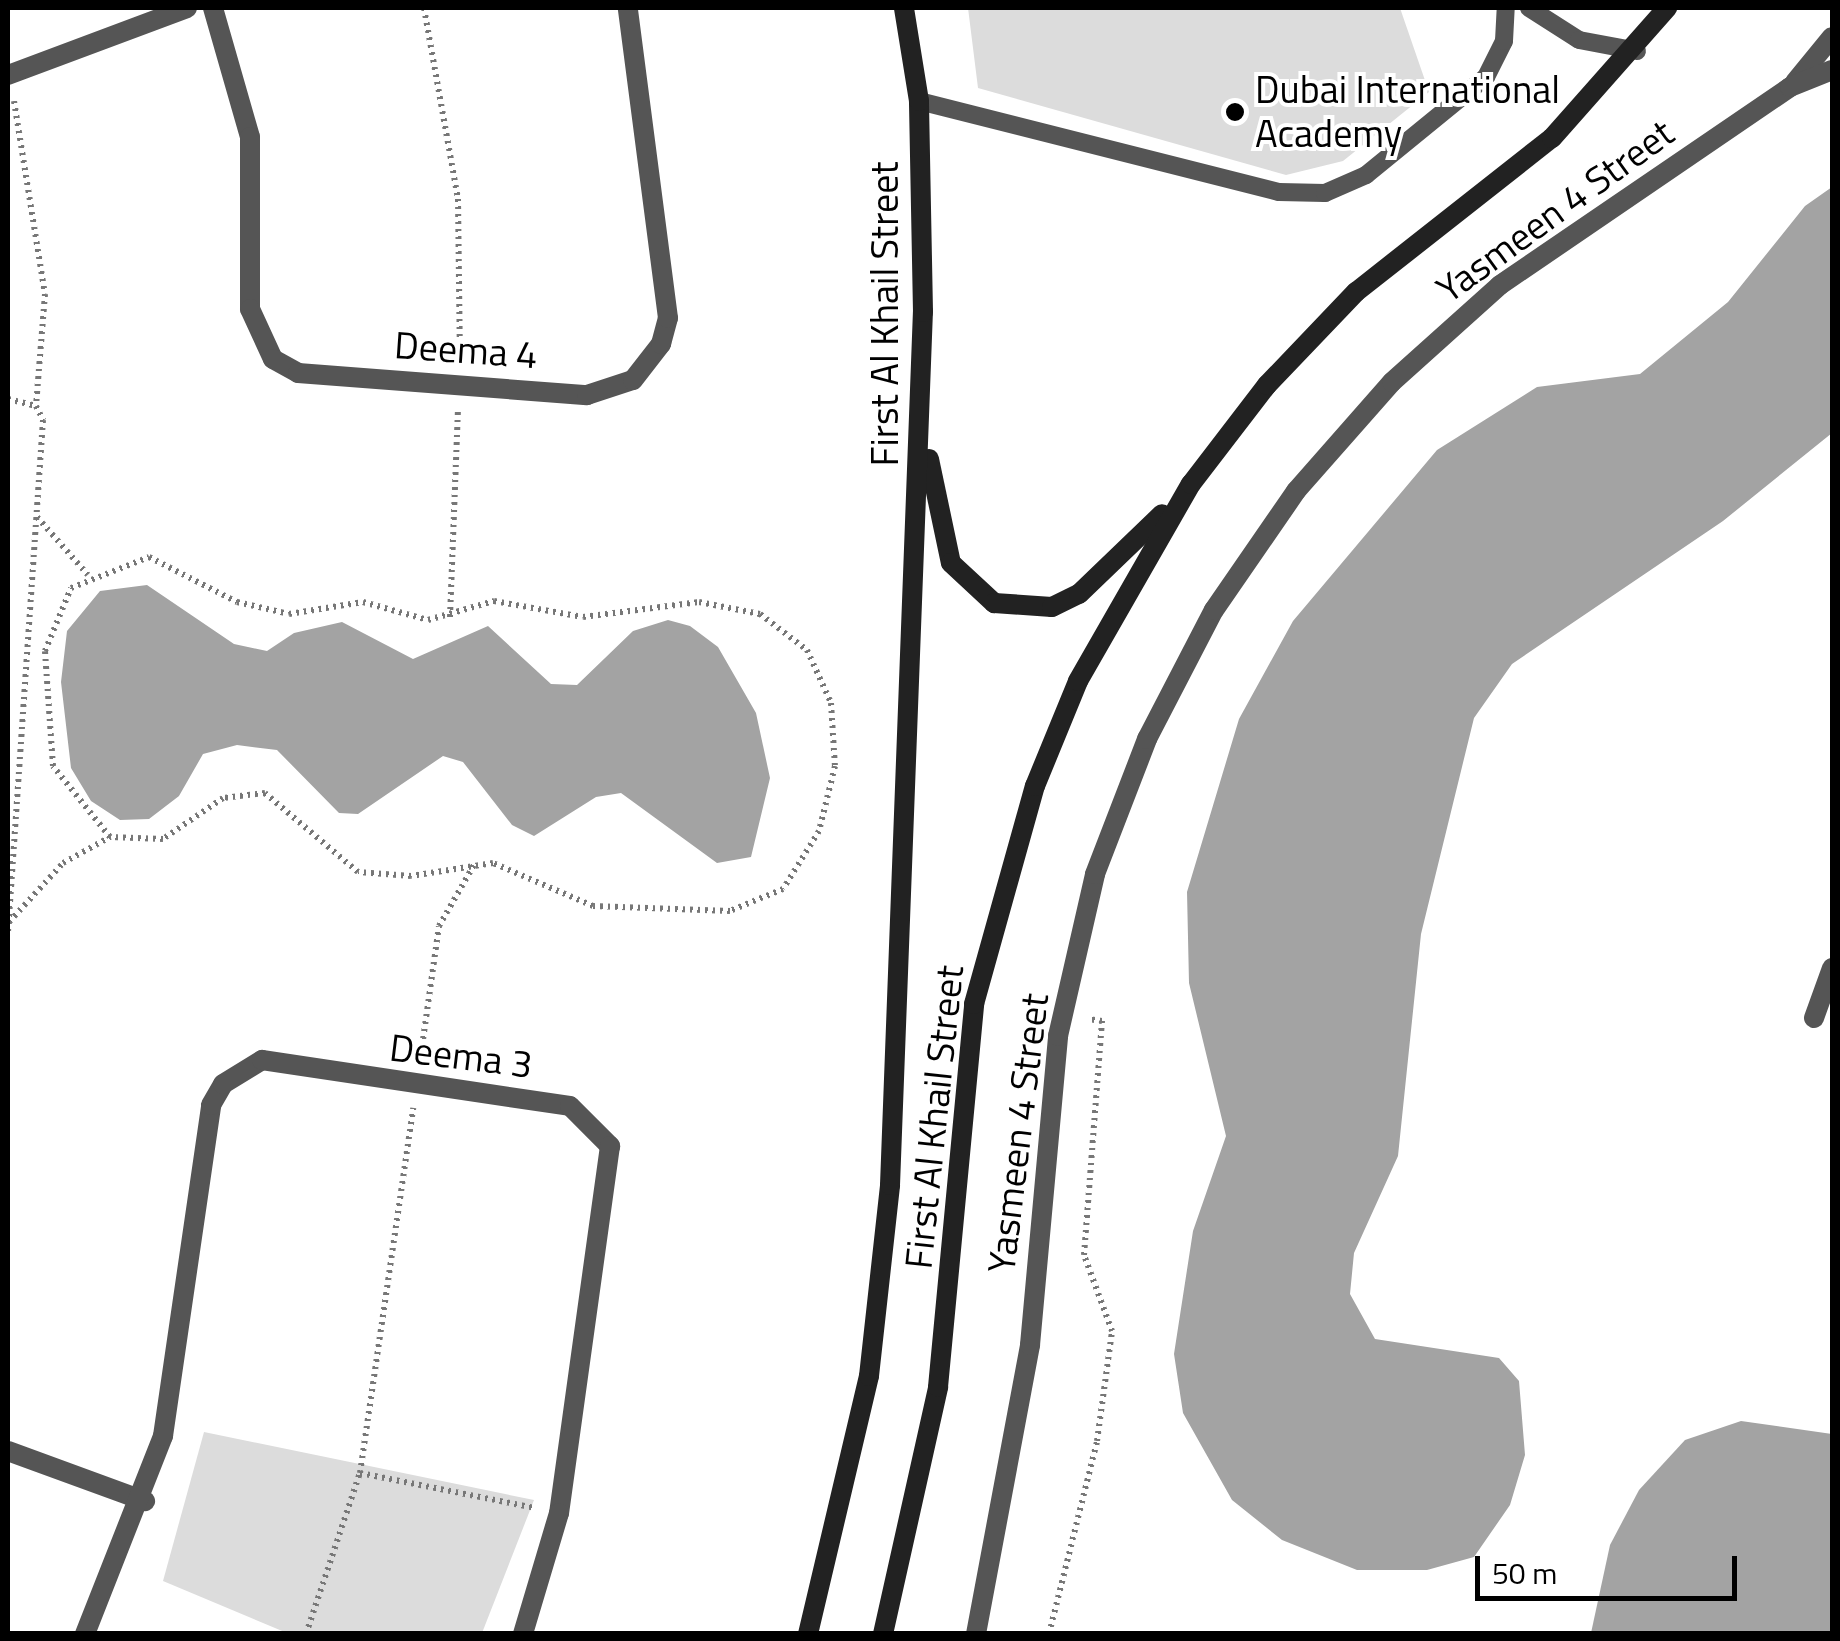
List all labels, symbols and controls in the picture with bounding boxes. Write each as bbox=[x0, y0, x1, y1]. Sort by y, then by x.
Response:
place label: Dubai International Academy bbox=[1255, 67, 1560, 156]
marker: Dubai International Academy bbox=[1224, 101, 1246, 123]
street label: Yasmeen 4 Street bbox=[1428, 110, 1682, 312]
street label: First Al Khail Street bbox=[862, 161, 908, 467]
street label: Deema 4 bbox=[393, 322, 539, 378]
street label: First Al Khail Street bbox=[895, 963, 973, 1271]
street label: Yasmeen 4 Street bbox=[978, 991, 1058, 1275]
street label: Deema 3 bbox=[387, 1025, 535, 1087]
scale bar bbox=[1480, 1536, 1742, 1598]
text: 50 m bbox=[1492, 1550, 1557, 1596]

